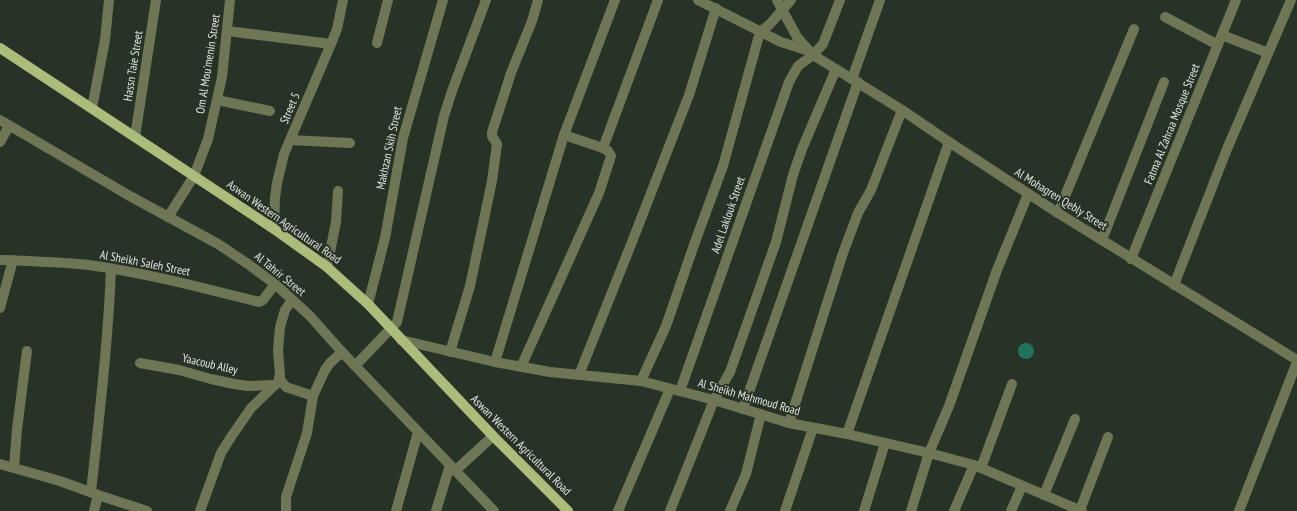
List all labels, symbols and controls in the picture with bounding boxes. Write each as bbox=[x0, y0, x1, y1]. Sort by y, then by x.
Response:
street label: Om Al Mou'menin Street bbox=[192, 12, 223, 115]
street label: Hassn Taie Street bbox=[120, 29, 146, 102]
street label: Fatma Al Zahraa Mosque Street bbox=[1140, 61, 1203, 186]
street label: Street 5 bbox=[276, 90, 303, 126]
street label: Makhzan Skih Street bbox=[372, 104, 405, 191]
street label: Al Mohagren Qebly Street bbox=[1012, 164, 1111, 233]
street label: Adel Laklouk Street bbox=[707, 174, 748, 255]
street label: Aswan Western Agricultural Road bbox=[224, 176, 344, 267]
street label: Al Sheikh Saleh Street bbox=[99, 246, 192, 279]
street label: Al Tahrir Street bbox=[252, 248, 310, 299]
street label: Yaacoub Alley bbox=[181, 350, 240, 377]
street label: Al Sheikh Mahmoud Road bbox=[696, 375, 802, 418]
street label: Aswan Western Agricultural Road bbox=[468, 391, 575, 498]

